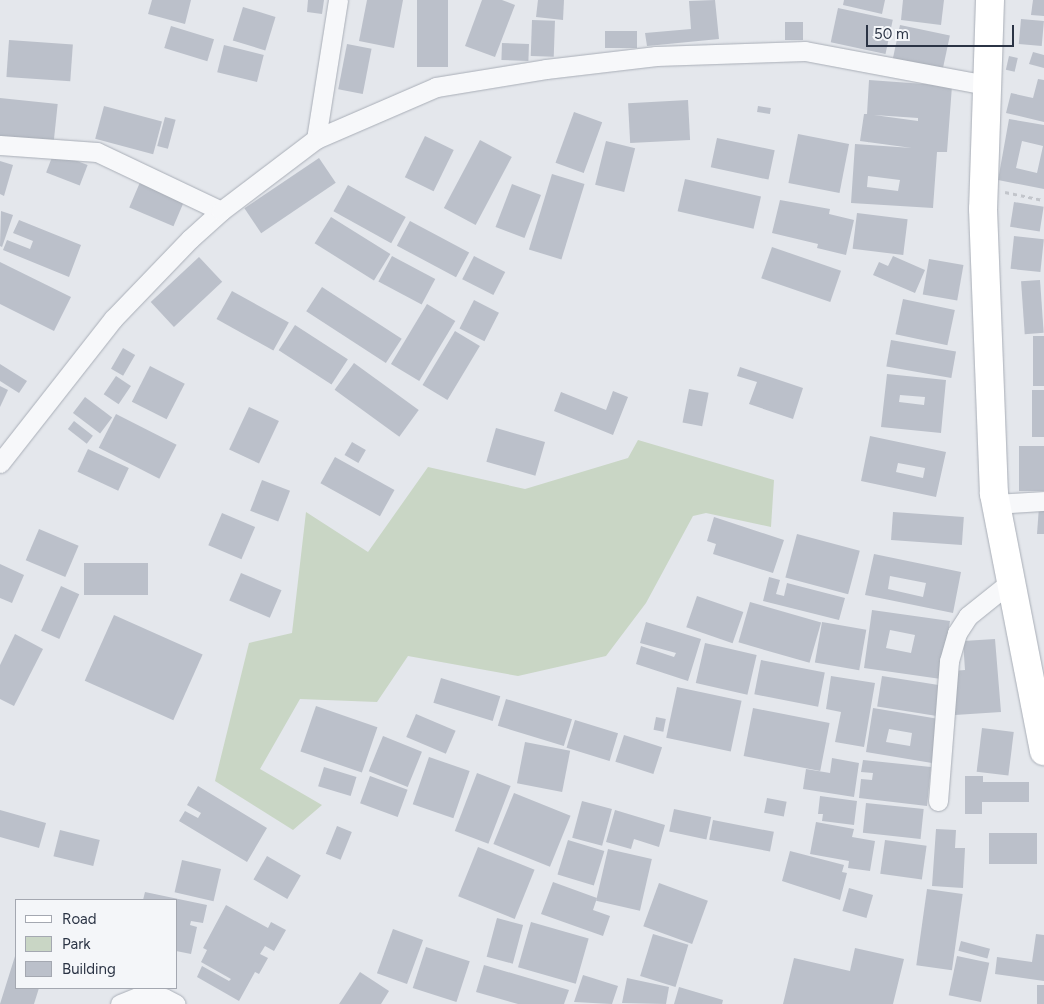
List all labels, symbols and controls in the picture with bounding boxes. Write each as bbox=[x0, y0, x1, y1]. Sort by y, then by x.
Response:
scale bar bbox=[869, 15, 1016, 47]
text: 50 m bbox=[874, 25, 909, 43]
legend bbox=[15, 899, 178, 989]
text: Road bbox=[62, 910, 97, 928]
text: Park bbox=[62, 935, 91, 953]
text: Building bbox=[62, 960, 116, 978]

